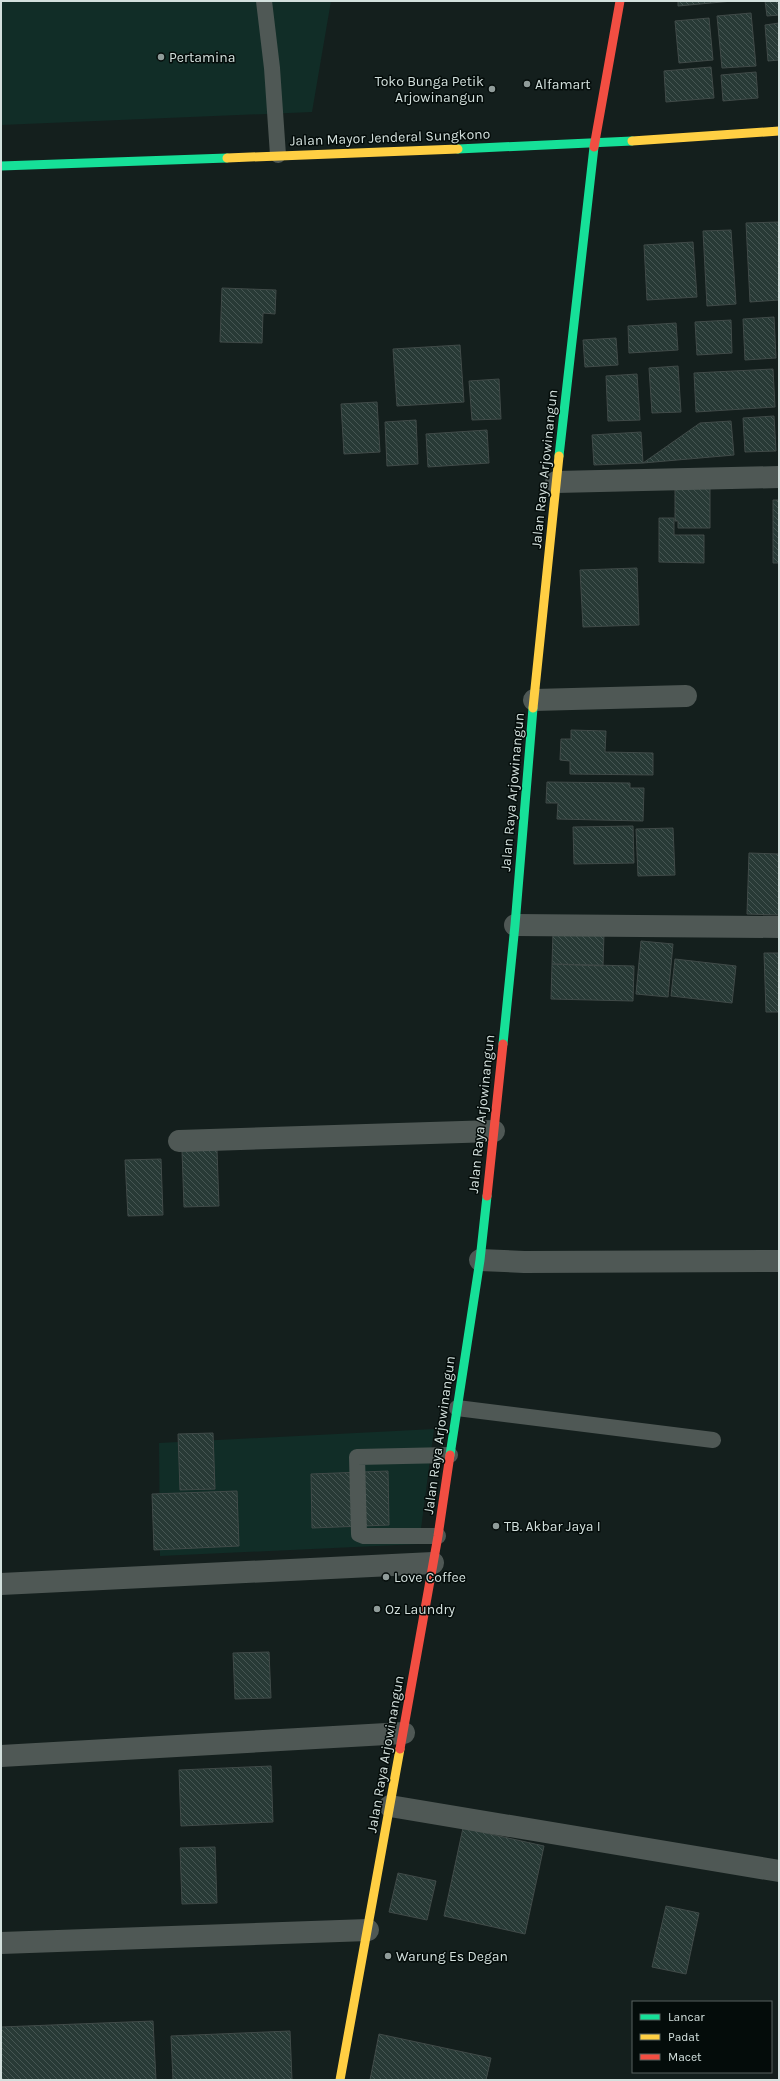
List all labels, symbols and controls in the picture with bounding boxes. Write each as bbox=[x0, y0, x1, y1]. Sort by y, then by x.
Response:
place label: Pertamina bbox=[169, 49, 235, 66]
marker: Pertamina bbox=[156, 52, 166, 62]
place label: Toko Bunga Petik Arjowinangun bbox=[375, 73, 484, 106]
place label: Alfamart bbox=[535, 76, 591, 93]
marker: Alfamart bbox=[522, 79, 532, 89]
marker: Toko Bunga Petik Arjowinangun bbox=[487, 84, 497, 94]
street label: Jalan Mayor Jenderal Sungkono bbox=[289, 126, 491, 149]
street label: Jalan Raya Arjowinangun bbox=[528, 389, 561, 549]
street label: Jalan Raya Arjowinangun bbox=[497, 712, 528, 872]
street label: Jalan Raya Arjowinangun bbox=[465, 1034, 498, 1194]
street label: Jalan Raya Arjowinangun bbox=[420, 1355, 459, 1515]
place label: TB. Akbar Jaya I bbox=[504, 1518, 601, 1535]
marker: TB. Akbar Jaya I bbox=[491, 1521, 501, 1531]
place label: Love Coffee bbox=[394, 1569, 466, 1586]
marker: Love Coffee bbox=[381, 1572, 391, 1582]
place label: Oz Laundry bbox=[385, 1601, 456, 1618]
marker: Oz Laundry bbox=[372, 1604, 382, 1614]
street label: Jalan Raya Arjowinangun bbox=[363, 1674, 408, 1834]
place label: Warung Es Degan bbox=[396, 1948, 508, 1965]
marker: Warung Es Degan bbox=[383, 1951, 393, 1961]
legend bbox=[632, 2001, 772, 2073]
text: Lancar bbox=[668, 2010, 705, 2024]
text: Padat bbox=[668, 2030, 700, 2044]
text: Macet bbox=[668, 2050, 702, 2064]

